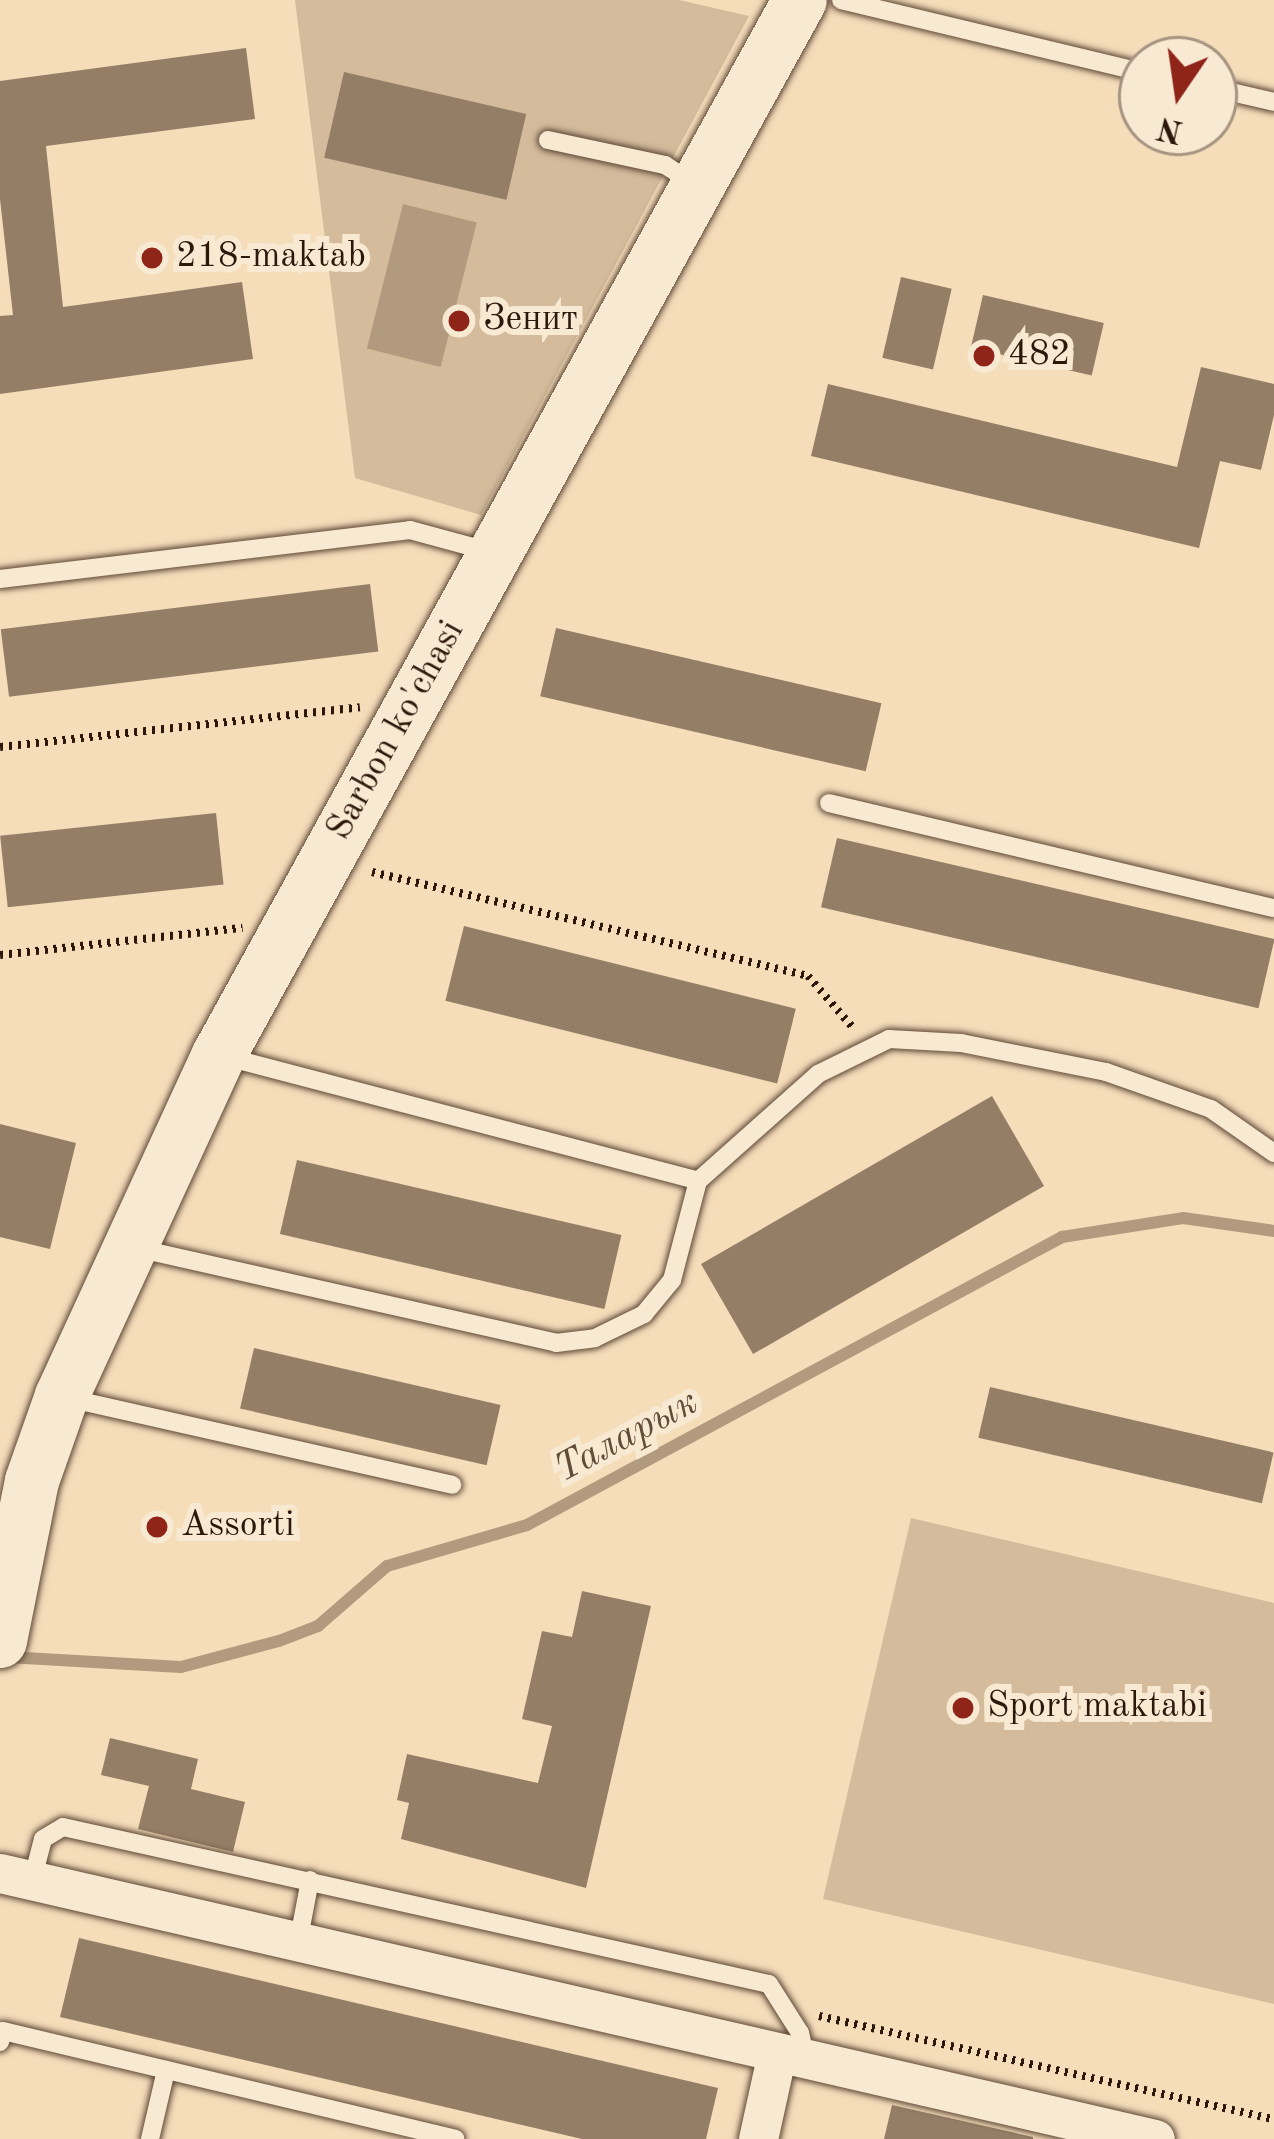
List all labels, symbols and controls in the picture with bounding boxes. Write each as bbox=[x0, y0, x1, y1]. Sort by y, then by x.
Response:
north arrow bbox=[1118, 36, 1238, 156]
text: N bbox=[1154, 110, 1186, 148]
place label: 218-maktab bbox=[176, 236, 366, 280]
marker: 218-maktab bbox=[139, 245, 165, 271]
place label: Зенит bbox=[483, 299, 578, 343]
marker: Зенит bbox=[446, 308, 472, 334]
place label: 482 bbox=[1008, 334, 1071, 378]
marker: 482 bbox=[971, 343, 997, 369]
street label: Sarbon ko'chasi bbox=[319, 614, 475, 848]
water label: Таларык bbox=[547, 1380, 707, 1494]
place label: Assorti bbox=[181, 1505, 295, 1549]
marker: Assorti bbox=[144, 1514, 170, 1540]
place label: Sport maktabi bbox=[987, 1686, 1207, 1730]
marker: Sport maktabi bbox=[950, 1695, 976, 1721]

